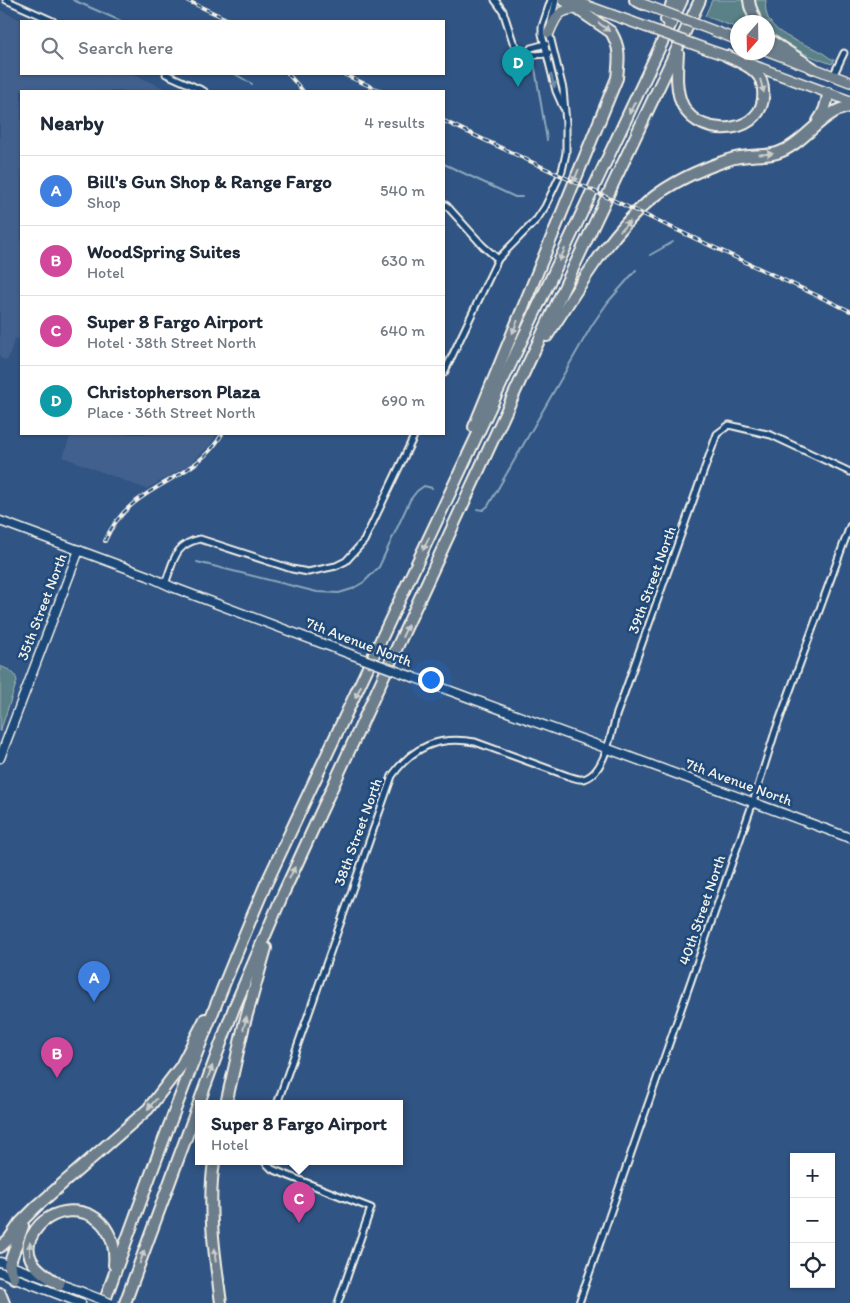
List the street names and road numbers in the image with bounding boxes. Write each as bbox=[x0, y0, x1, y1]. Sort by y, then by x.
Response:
street label: 39th Street North bbox=[624, 524, 680, 636]
street label: 35th Street North bbox=[13, 551, 71, 663]
street label: 7th Avenue North bbox=[303, 613, 415, 671]
street label: 7th Avenue North bbox=[683, 754, 795, 810]
street label: 38th Street North bbox=[330, 775, 386, 888]
street label: 40th Street North bbox=[675, 852, 729, 967]

